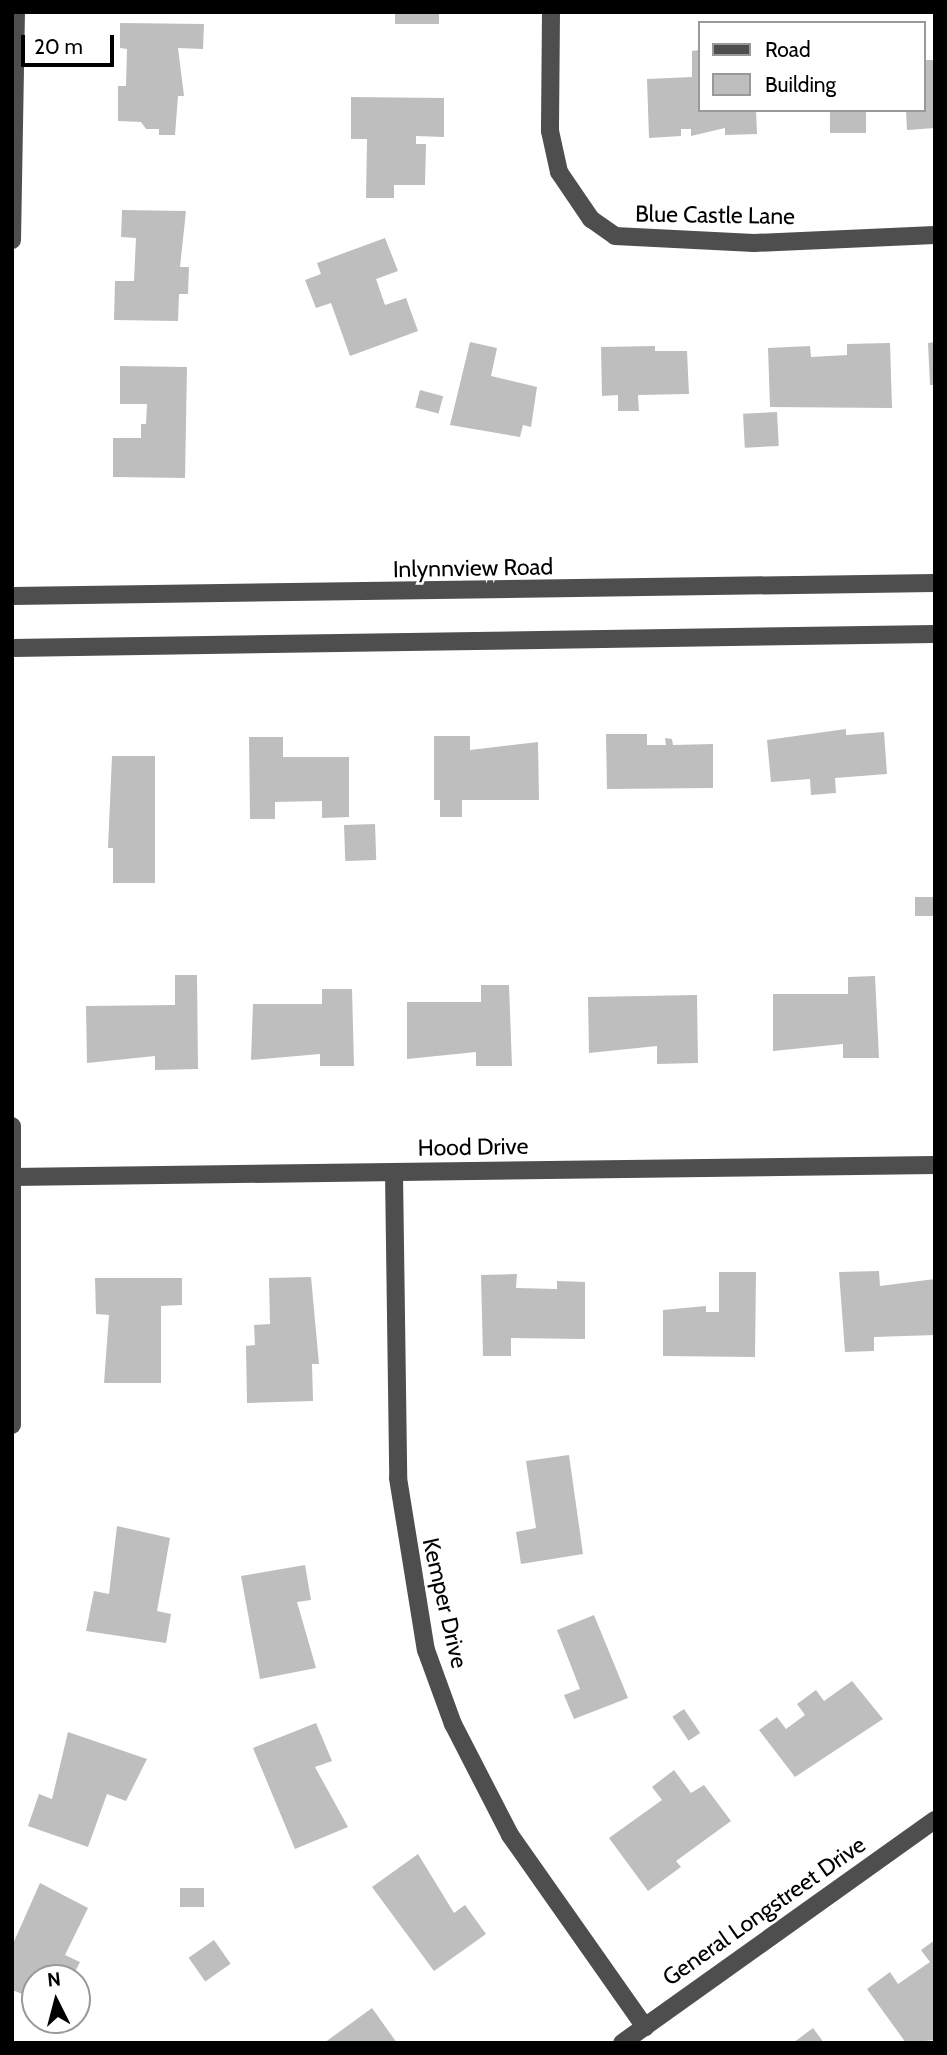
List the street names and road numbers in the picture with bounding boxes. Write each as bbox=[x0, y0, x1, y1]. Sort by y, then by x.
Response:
street label: Blue Castle Lane bbox=[635, 200, 795, 230]
street label: Inlynnview Road bbox=[393, 553, 553, 583]
street label: Hood Drive bbox=[417, 1132, 529, 1162]
street label: Kemper Drive bbox=[417, 1535, 473, 1671]
street label: General Longstreet Drive bbox=[657, 1831, 871, 1991]

